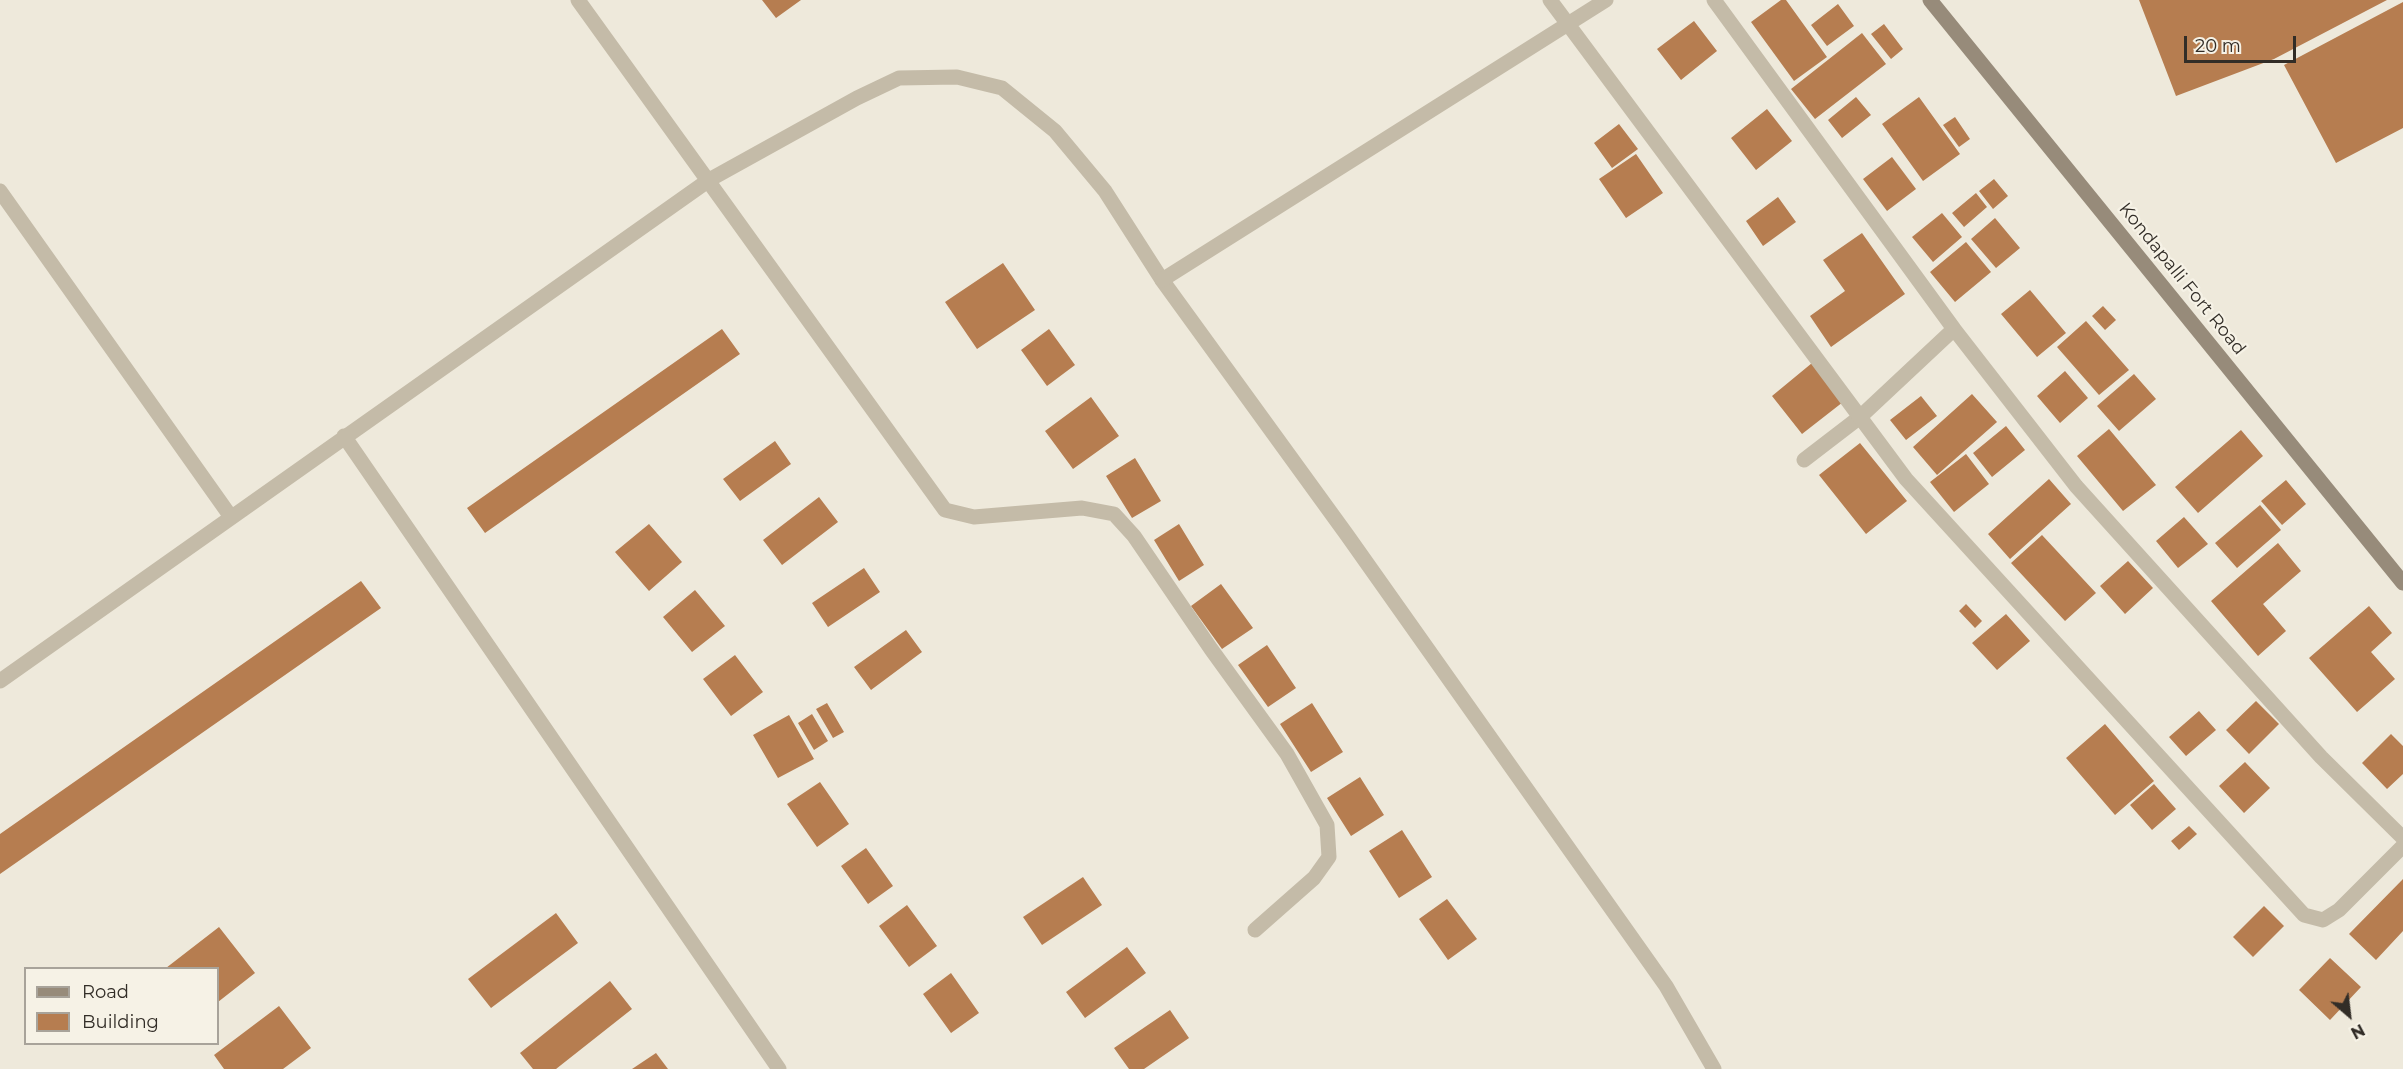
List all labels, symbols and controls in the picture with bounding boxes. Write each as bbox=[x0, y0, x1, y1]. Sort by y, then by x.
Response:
scale bar bbox=[2187, 24, 2300, 62]
text: 20 m bbox=[2195, 35, 2241, 57]
street label: Kondapalli Fort Road bbox=[2114, 199, 2250, 359]
legend bbox=[24, 967, 219, 1045]
text: Road bbox=[82, 981, 129, 1003]
north arrow bbox=[2319, 985, 2379, 1045]
text: Building bbox=[82, 1011, 159, 1033]
text: N bbox=[2348, 1020, 2368, 1043]

